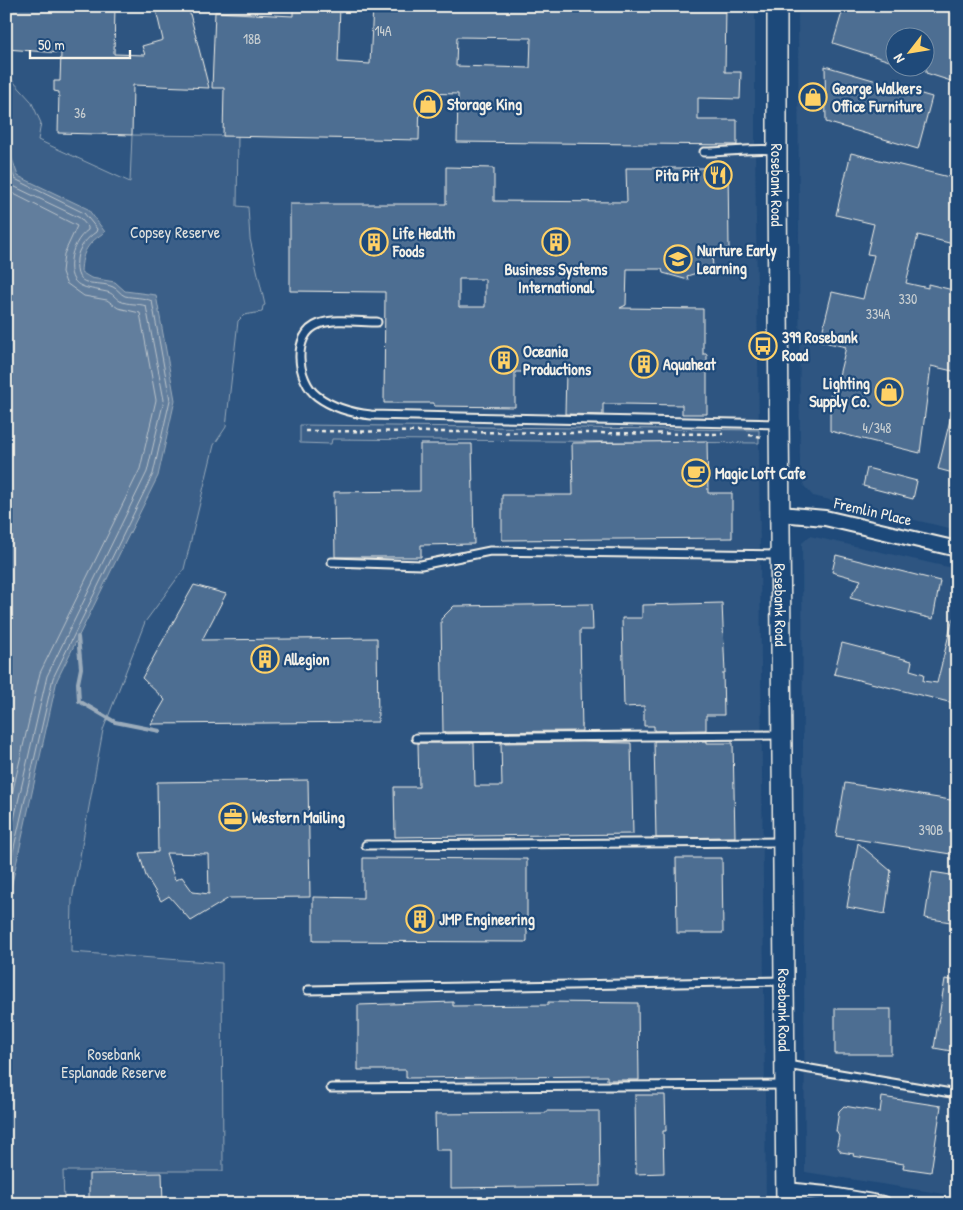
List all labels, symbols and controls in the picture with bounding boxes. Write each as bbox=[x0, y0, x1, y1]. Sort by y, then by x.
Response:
house number: 14A bbox=[374, 21, 392, 40]
scale bar bbox=[30, 28, 130, 60]
north arrow bbox=[886, 28, 936, 78]
house number: 18B bbox=[243, 29, 261, 48]
text: 50 m bbox=[38, 34, 65, 55]
text: N bbox=[888, 50, 908, 67]
place label: George Walkers Office Furniture bbox=[832, 77, 924, 117]
shop icon: George Walkers Office Furniture bbox=[798, 82, 828, 112]
shop icon: Storage King bbox=[413, 89, 443, 119]
place label: Storage King bbox=[447, 93, 522, 116]
house number: 36 bbox=[74, 103, 86, 122]
street label: Rosebank Road bbox=[766, 144, 788, 227]
restaurant icon: Pita Pit bbox=[703, 160, 733, 190]
place label: Pita Pit bbox=[655, 164, 699, 186]
park label: Copsey Reserve bbox=[130, 221, 221, 243]
place label: Life Health Foods bbox=[392, 222, 455, 262]
building icon: Life Health Foods bbox=[359, 227, 389, 257]
building icon: Business Systems International bbox=[541, 227, 571, 257]
place label: Nurture Early Learning bbox=[697, 239, 777, 280]
school or university icon: Nurture Early Learning bbox=[663, 244, 693, 274]
place label: Business Systems International bbox=[504, 258, 608, 298]
house number: 330 bbox=[899, 289, 917, 308]
house number: 334A bbox=[866, 304, 890, 323]
place label: 399 Rosebank Road bbox=[782, 326, 858, 366]
bus stop icon: 399 Rosebank Road bbox=[748, 331, 778, 361]
place label: Oceania Productions bbox=[523, 340, 592, 380]
building icon: Oceania Productions bbox=[489, 345, 519, 375]
building icon: Aquaheat bbox=[629, 349, 659, 379]
place label: Aquaheat bbox=[663, 353, 716, 376]
place label: Lighting Supply Co. bbox=[809, 372, 870, 413]
shop icon: Lighting Supply Co. bbox=[874, 377, 904, 407]
house number: 4/348 bbox=[863, 418, 891, 437]
cafe icon: Magic Loft Cafe bbox=[681, 458, 711, 488]
place label: Magic Loft Cafe bbox=[715, 462, 806, 485]
street label: Fremlin Place bbox=[831, 491, 915, 531]
street label: Rosebank Road bbox=[769, 563, 792, 647]
building icon: Allegion bbox=[250, 644, 280, 674]
place label: Allegion bbox=[284, 648, 329, 671]
office icon: Western Mailing bbox=[218, 802, 248, 832]
place label: Western Mailing bbox=[252, 806, 345, 829]
house number: 390B bbox=[919, 820, 943, 839]
building icon: JMP Engineering bbox=[405, 904, 435, 934]
place label: JMP Engineering bbox=[439, 908, 535, 931]
street label: Rosebank Road bbox=[773, 968, 796, 1052]
park label: Rosebank Esplanade Reserve bbox=[61, 1043, 167, 1083]

